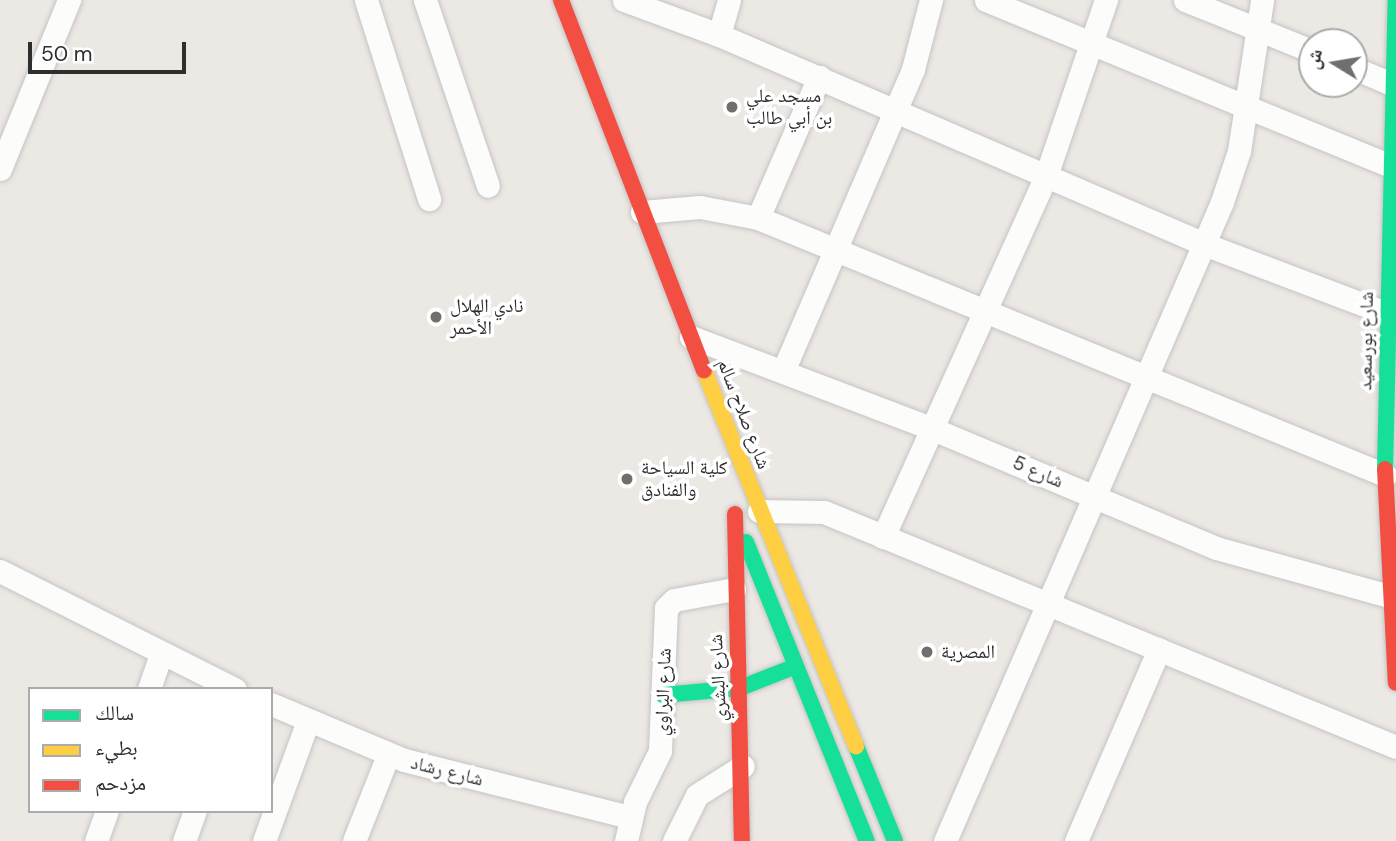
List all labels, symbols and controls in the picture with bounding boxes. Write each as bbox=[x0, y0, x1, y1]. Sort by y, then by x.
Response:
scale bar bbox=[32, 28, 189, 72]
north arrow bbox=[1298, 28, 1368, 98]
text: 50 m bbox=[41, 40, 92, 68]
text: ش bbox=[1300, 47, 1328, 72]
place label: مسجد علي بن أبي طالب bbox=[746, 85, 832, 129]
marker: مسجد علي بن أبي طالب bbox=[724, 99, 740, 115]
street label: شارع بورسعيد bbox=[1354, 291, 1378, 391]
place label: نادي الهلال الأحمر bbox=[450, 295, 523, 339]
marker: نادي الهلال الأحمر bbox=[428, 309, 444, 325]
street label: شارع صلاح سالم bbox=[713, 356, 775, 472]
street label: شارع 5 bbox=[1009, 451, 1067, 493]
place label: كلية السياحة والفنادق bbox=[641, 457, 727, 501]
marker: كلية السياحة والفنادق bbox=[619, 471, 635, 487]
street label: شارع البشري bbox=[704, 634, 732, 722]
place label: المصرية bbox=[941, 641, 995, 663]
marker: المصرية bbox=[919, 644, 935, 660]
street label: شارع البراوي bbox=[650, 648, 676, 736]
legend bbox=[28, 687, 273, 813]
text: سالك bbox=[95, 699, 134, 727]
text: بطيء bbox=[95, 734, 138, 762]
street label: شارع رشاد bbox=[408, 751, 486, 791]
text: مزدحم bbox=[95, 769, 146, 797]

